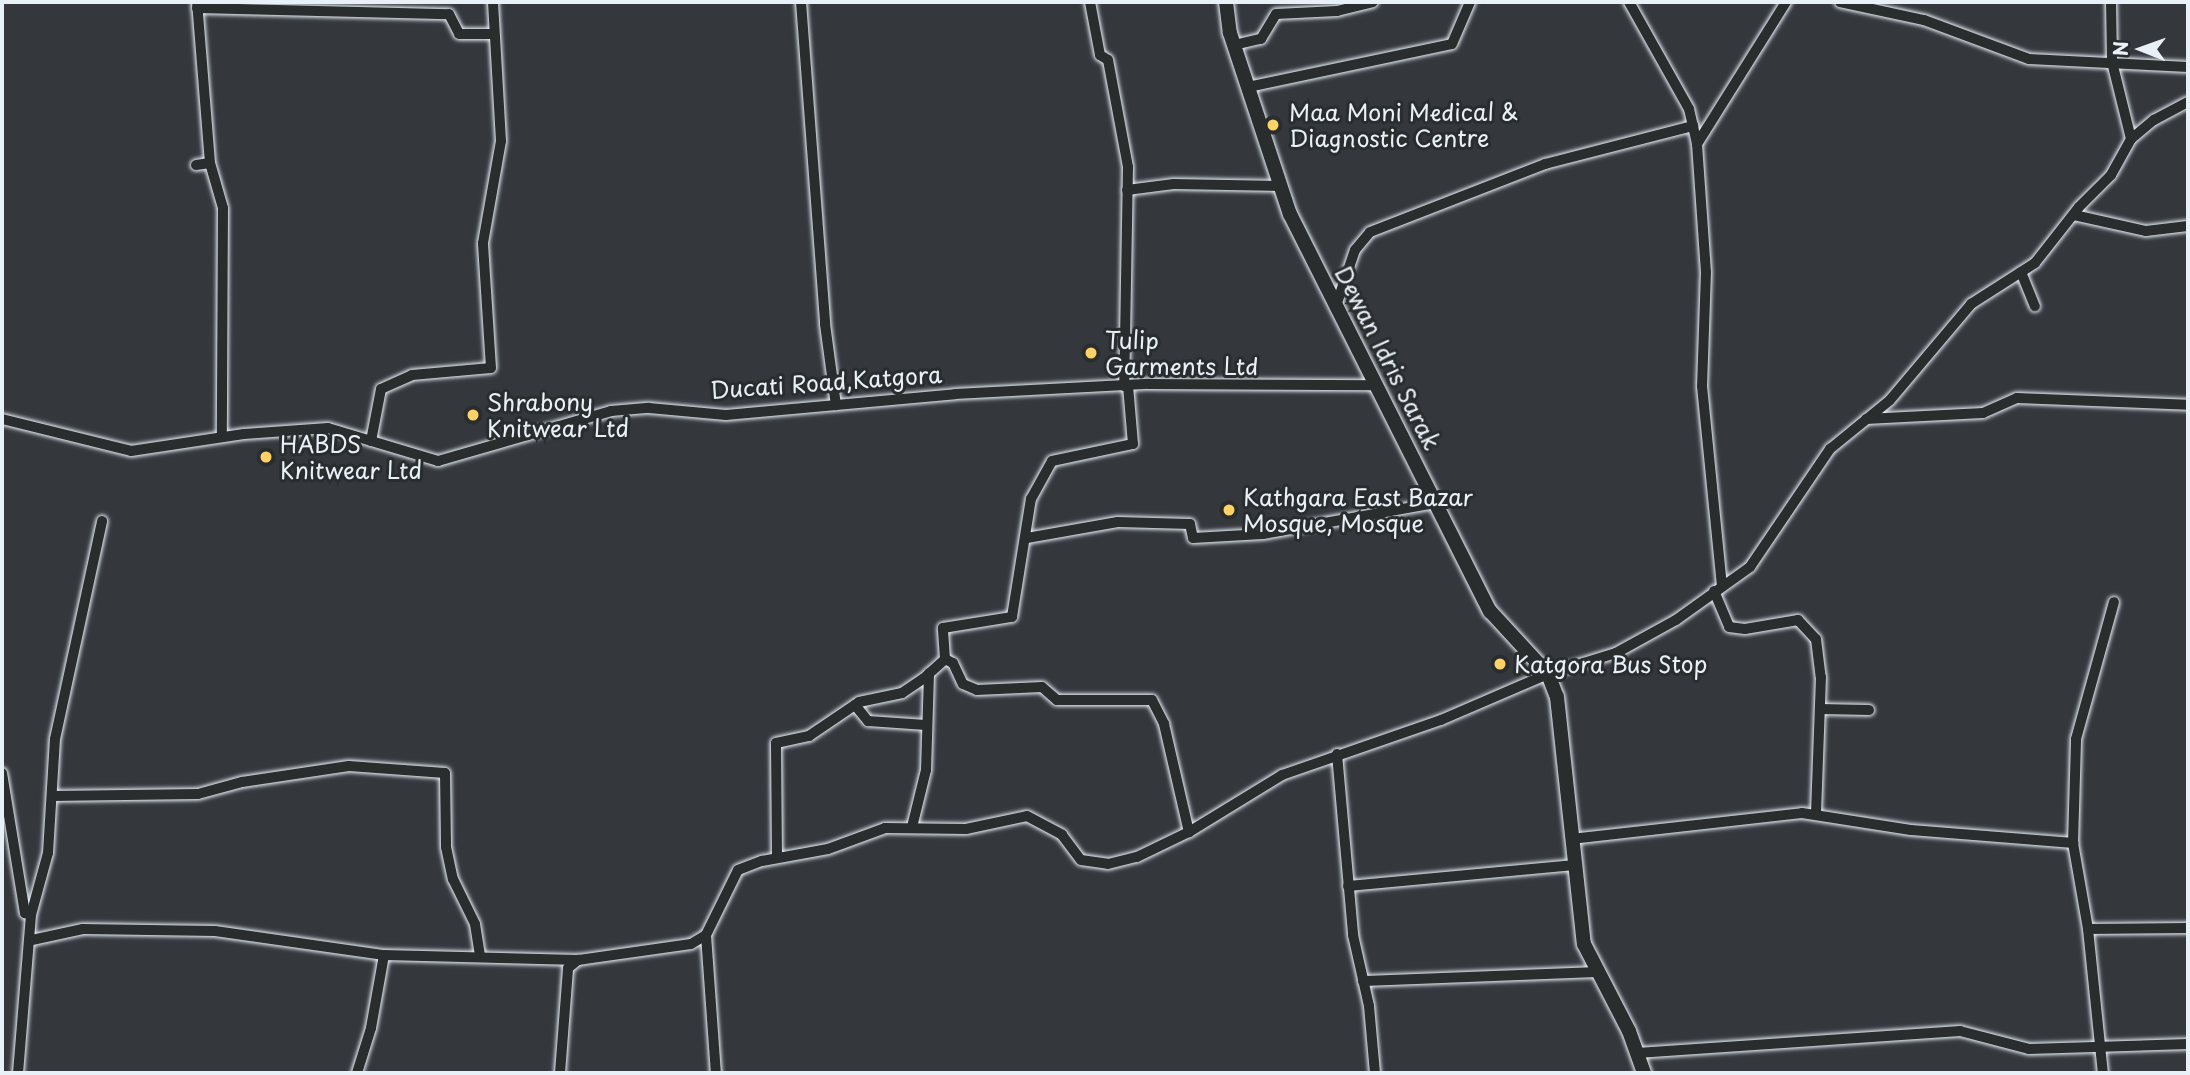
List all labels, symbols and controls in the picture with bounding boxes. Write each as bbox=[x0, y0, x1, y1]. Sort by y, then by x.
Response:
north arrow bbox=[2106, 14, 2176, 84]
text: N bbox=[2106, 41, 2134, 56]
place label: Maa Moni Medical & Diagnostic Centre bbox=[1289, 98, 1520, 152]
marker: Maa Moni Medical & Diagnostic Centre bbox=[1263, 115, 1283, 135]
street label: Dewan Idris Sarak bbox=[1330, 261, 1446, 455]
place label: Tulip Garments Ltd bbox=[1105, 326, 1258, 380]
marker: Tulip Garments Ltd bbox=[1083, 345, 1099, 361]
street label: Ducati Road,Katgora bbox=[708, 360, 944, 404]
place label: Shrabony Knitwear Ltd bbox=[487, 388, 630, 442]
marker: Shrabony Knitwear Ltd bbox=[465, 407, 481, 423]
place label: HABDS Knitwear Ltd bbox=[280, 430, 423, 484]
marker: HABDS Knitwear Ltd bbox=[258, 449, 274, 465]
place label: Kathgara East Bazar Mosque, Mosque bbox=[1243, 483, 1475, 537]
marker: Kathgara East Bazar Mosque, Mosque bbox=[1221, 502, 1237, 518]
place label: Katgora Bus Stop bbox=[1514, 650, 1707, 678]
marker: Katgora Bus Stop bbox=[1492, 656, 1508, 672]

